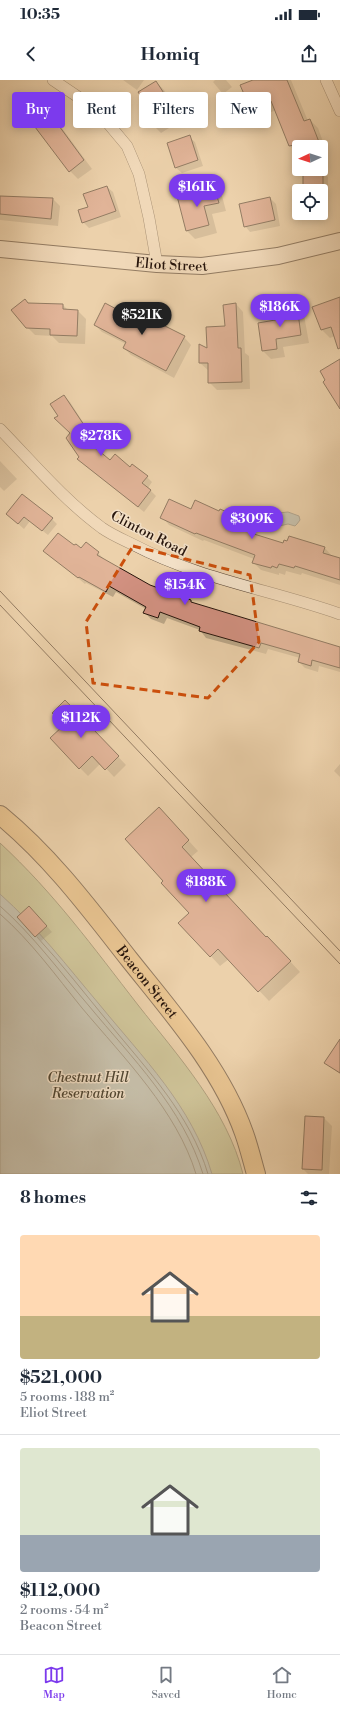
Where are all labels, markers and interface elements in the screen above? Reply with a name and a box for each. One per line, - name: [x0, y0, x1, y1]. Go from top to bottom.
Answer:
- text: 10:35: [20, 5, 60, 24]
- icon: back: [20, 43, 42, 65]
- text: Homiq: [141, 43, 199, 66]
- icon: share: [298, 43, 320, 65]
- chip: Buy: [12, 92, 65, 128]
- chip: Rent: [73, 92, 131, 128]
- chip: Filters: [139, 92, 208, 128]
- chip: New: [216, 92, 271, 128]
- north arrow: [292, 140, 328, 176]
- map controls: [292, 140, 328, 220]
- pin: $161K: [169, 174, 225, 208]
- text: $161K: [178, 179, 216, 195]
- button: locate: [292, 184, 328, 220]
- street label: Eliot Street: [134, 254, 209, 276]
- pin: $186K: [252, 294, 308, 328]
- text: $186K: [260, 299, 300, 315]
- pin: $521K: [114, 302, 170, 336]
- text: $521K: [122, 307, 162, 323]
- pin: $278K: [73, 423, 129, 457]
- text: $278K: [80, 428, 122, 444]
- pin: $309K: [224, 506, 280, 540]
- street label: Clinton Road: [107, 507, 190, 561]
- text: $309K: [230, 511, 274, 527]
- pin: $154K: [157, 572, 213, 606]
- text: $154K: [164, 577, 206, 593]
- pin: $112K: [53, 705, 109, 739]
- text: $112K: [61, 710, 101, 726]
- pin: $188K: [178, 869, 234, 903]
- text: $188K: [186, 874, 226, 890]
- street label: Beacon Street: [111, 942, 181, 1022]
- park label: Chestnut Hill Reservation: [47, 1069, 129, 1103]
- text: 8 homes: [20, 1187, 86, 1209]
- icon: filters: [298, 1187, 320, 1209]
- icon: home: [134, 1261, 206, 1333]
- text: $521,000: [20, 1367, 102, 1389]
- text: 5 rooms · 188 m²: [20, 1389, 114, 1405]
- text: Eliot Street: [20, 1405, 87, 1421]
- icon: home: [134, 1474, 206, 1546]
- text: $112,000: [20, 1580, 100, 1602]
- text: 2 rooms · 54 m²: [20, 1602, 109, 1618]
- text: Beacon Street: [20, 1618, 102, 1634]
- tab: Map: [43, 1664, 65, 1702]
- tab: Saved: [151, 1664, 180, 1702]
- tab: Home: [267, 1664, 297, 1702]

